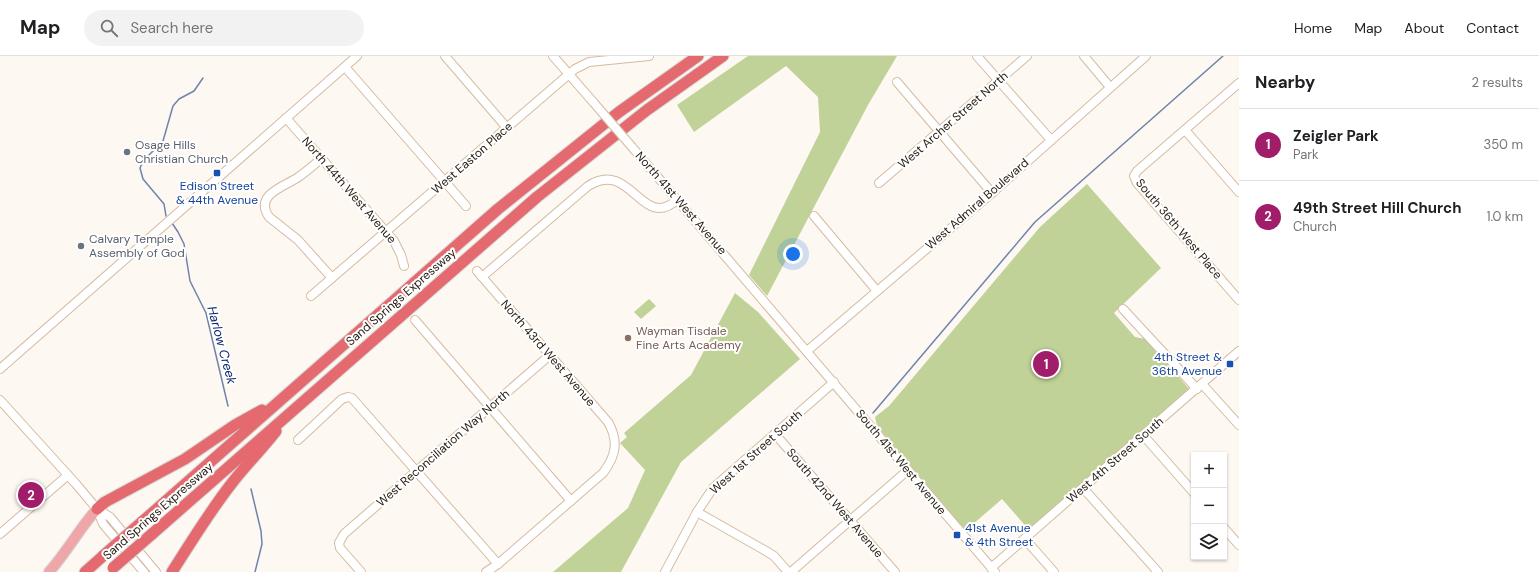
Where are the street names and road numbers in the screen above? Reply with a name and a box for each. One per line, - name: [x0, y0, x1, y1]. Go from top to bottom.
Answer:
- street label: West Archer Street North: [895, 68, 1011, 172]
- street label: West Easton Place: [428, 118, 516, 198]
- street label: North 44th West Avenue: [298, 133, 400, 247]
- street label: North 41st West Avenue: [632, 148, 730, 258]
- street label: West Admiral Boulevard: [922, 155, 1032, 253]
- street label: South 36th West Place: [1132, 175, 1226, 283]
- street label: Sand Springs Expressway: [343, 245, 460, 349]
- street label: North 43rd West Avenue: [497, 296, 599, 410]
- street label: West Reconciliation Way North: [373, 386, 513, 510]
- street label: West 1st Street South: [707, 406, 806, 498]
- street label: South 41st West Avenue: [852, 406, 950, 518]
- street label: West 4th Street South: [1063, 413, 1167, 506]
- street label: South 42nd West Avenue: [783, 445, 887, 561]
- street label: Sand Springs Expressway: [100, 459, 217, 563]

